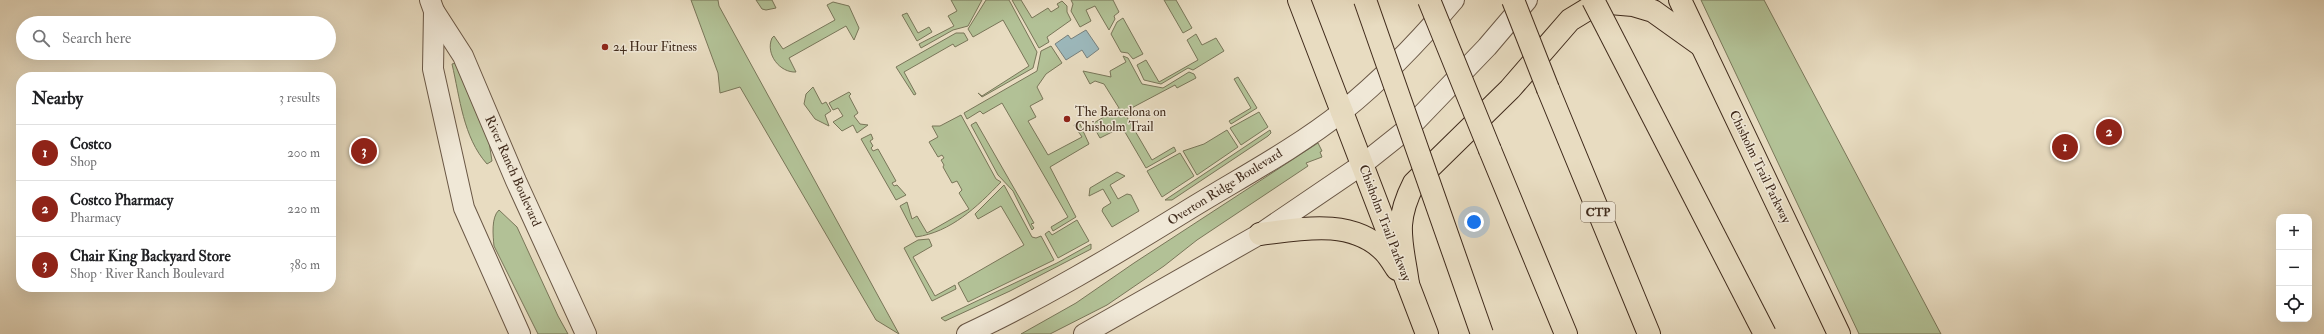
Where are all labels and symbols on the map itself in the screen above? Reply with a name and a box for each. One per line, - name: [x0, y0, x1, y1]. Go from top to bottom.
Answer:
- place label: 24 Hour Fitness: [613, 39, 698, 55]
- marker: 24 Hour Fitness: [600, 42, 610, 52]
- place label: The Barcelona on Chisholm Trail: [1075, 104, 1167, 135]
- street label: Chisholm Trail Parkway: [1725, 108, 1794, 227]
- street label: River Ranch Boulevard: [481, 113, 545, 229]
- marker: The Barcelona on Chisholm Trail: [1062, 114, 1072, 124]
- pin: 2: [2096, 117, 2122, 147]
- pin: 1: [2052, 132, 2078, 162]
- pin: 3: [351, 136, 377, 166]
- street label: Overton Ridge Boulevard: [1165, 145, 1286, 229]
- street label: Chisholm Trail Parkway: [1354, 162, 1415, 284]
- road number: CTP: [1581, 202, 1615, 222]
- your location: [1464, 212, 1484, 232]

